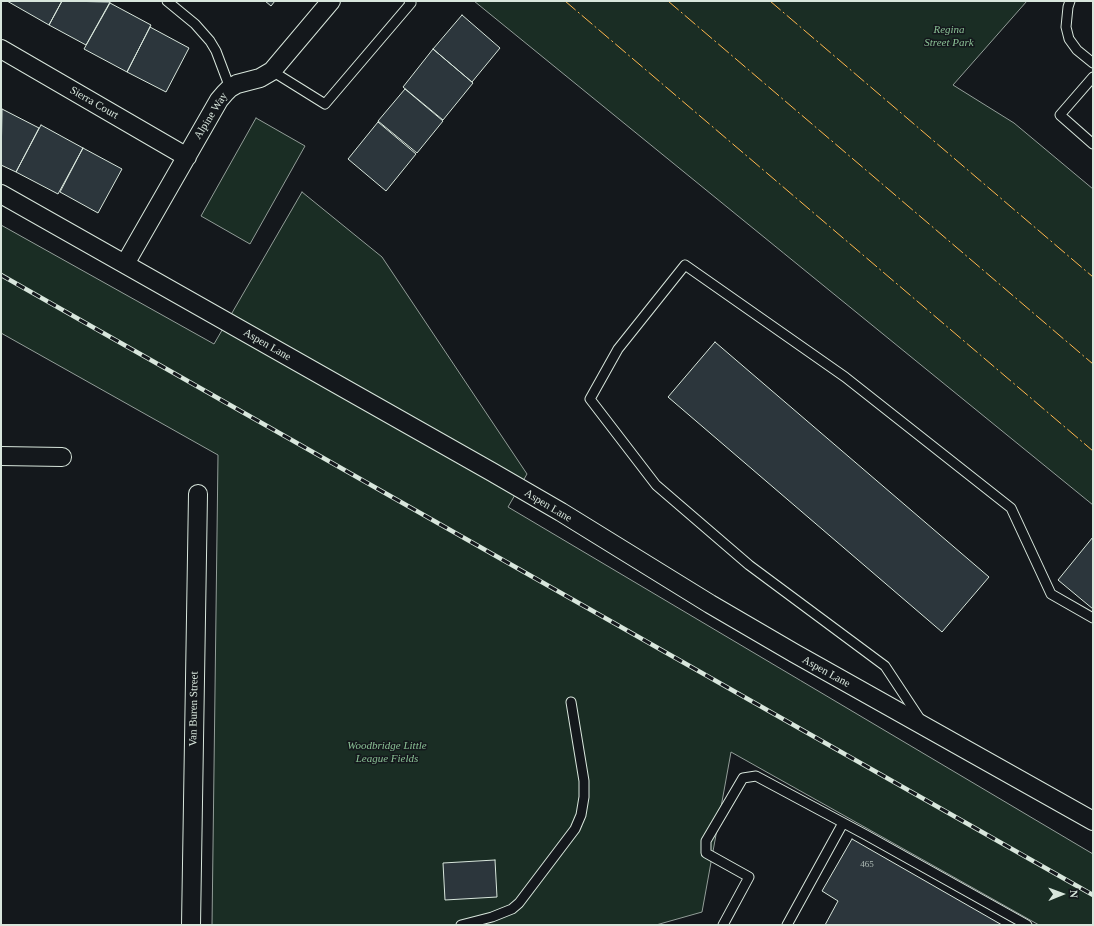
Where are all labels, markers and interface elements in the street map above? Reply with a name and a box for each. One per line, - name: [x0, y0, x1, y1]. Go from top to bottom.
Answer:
- park label: Regina Street Park: [924, 23, 974, 49]
- street label: Sierra Court: [67, 84, 121, 122]
- street label: Alpine Way: [191, 90, 231, 142]
- street label: Aspen Lane: [241, 326, 293, 364]
- street label: Aspen Lane: [522, 487, 574, 525]
- street label: Aspen Lane: [800, 653, 852, 691]
- street label: Van Buren Street: [187, 671, 201, 747]
- park label: Woodbridge Little League Fields: [347, 739, 427, 765]
- house number: 465: [860, 860, 874, 870]
- north arrow: [1042, 874, 1082, 914]
- text: N: [1068, 890, 1080, 898]

